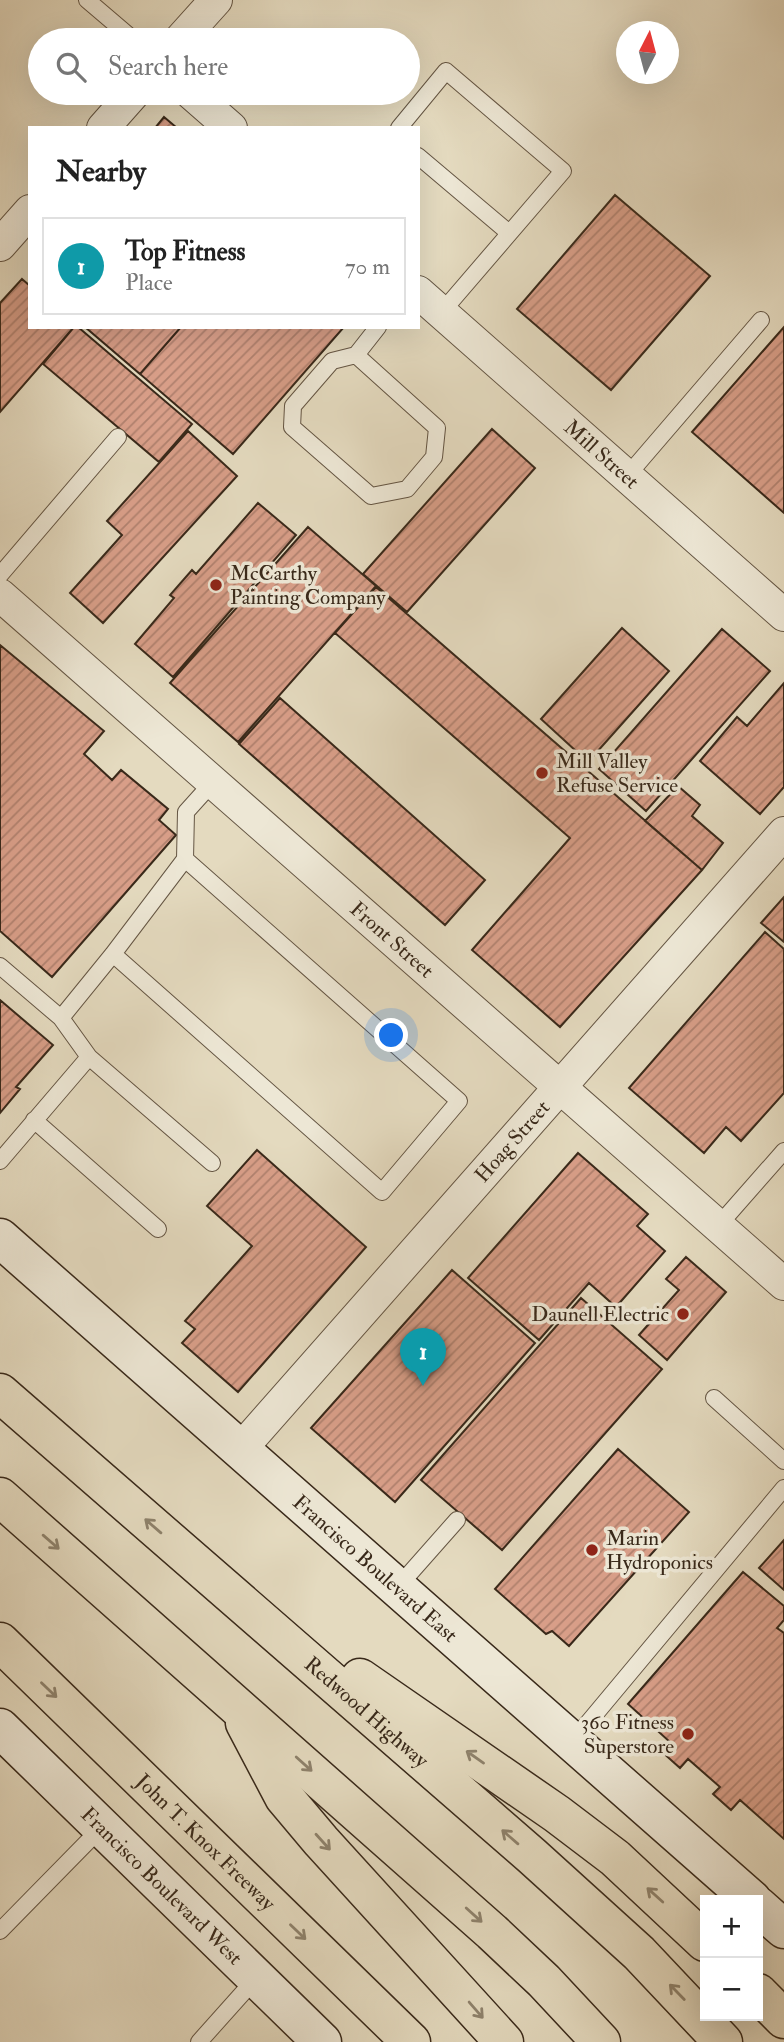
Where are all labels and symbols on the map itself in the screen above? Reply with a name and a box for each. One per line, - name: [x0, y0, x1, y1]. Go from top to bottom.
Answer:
- north arrow: [616, 21, 679, 84]
- street label: Mill Street: [558, 414, 645, 495]
- place label: McCarthy Painting Company: [230, 560, 386, 611]
- marker: McCarthy Painting Company: [208, 577, 224, 593]
- place label: Mill Valley Refuse Service: [556, 748, 678, 799]
- marker: Mill Valley Refuse Service: [534, 765, 550, 781]
- street label: Front Street: [344, 895, 440, 984]
- your location: [374, 1018, 408, 1052]
- street label: Hoag Street: [469, 1094, 556, 1188]
- place label: Daunell Electric: [531, 1301, 670, 1328]
- marker: Daunell Electric: [675, 1306, 691, 1322]
- pin: 1: [400, 1328, 446, 1386]
- street label: Francisco Boulevard East: [287, 1489, 463, 1648]
- one-way arrow: [145, 1519, 163, 1535]
- place label: Marin Hydroponics: [606, 1525, 713, 1576]
- one-way arrow: [42, 1534, 60, 1550]
- marker: Marin Hydroponics: [584, 1542, 600, 1558]
- street label: Redwood Highway: [299, 1651, 435, 1774]
- one-way arrow: [40, 1681, 57, 1698]
- place label: 360 Fitness Superstore: [581, 1709, 674, 1760]
- marker: 360 Fitness Superstore: [680, 1726, 696, 1742]
- one-way arrow: [466, 1750, 485, 1764]
- one-way arrow: [295, 1756, 313, 1772]
- street label: John T. Knox Freeway: [129, 1767, 282, 1917]
- street label: Francisco Boulevard West: [75, 1801, 248, 1971]
- one-way arrow: [502, 1829, 520, 1845]
- one-way arrow: [315, 1833, 331, 1851]
- one-way arrow: [647, 1887, 664, 1904]
- one-way arrow: [465, 1907, 483, 1923]
- one-way arrow: [289, 1923, 306, 1940]
- one-way arrow: [668, 1984, 685, 2001]
- one-way arrow: [468, 2001, 484, 2019]

